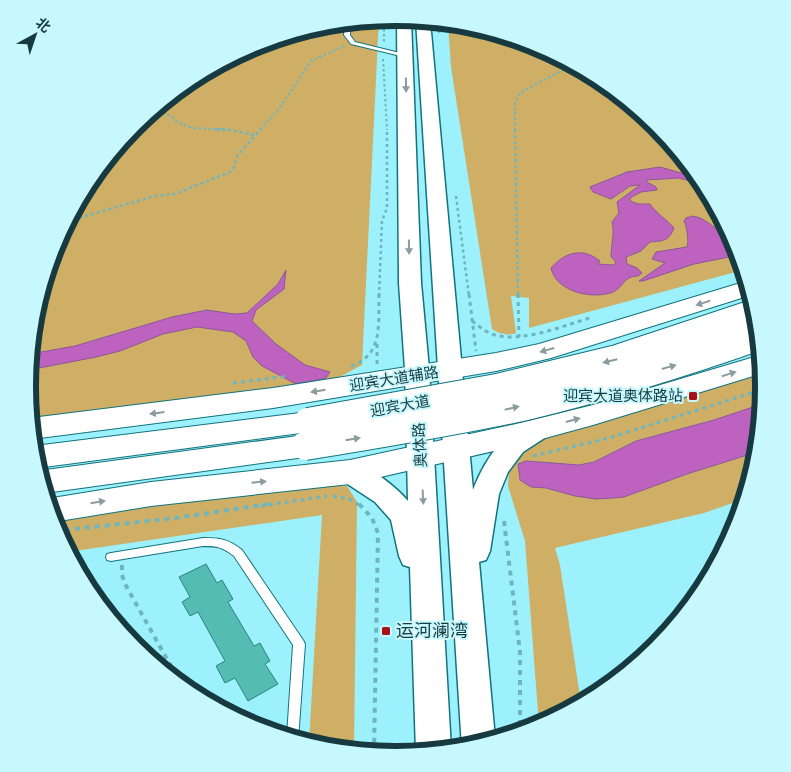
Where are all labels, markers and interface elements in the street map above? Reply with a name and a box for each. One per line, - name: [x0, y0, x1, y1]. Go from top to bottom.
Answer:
- north arrow: [10, 10, 60, 60]
- text: 北: [32, 14, 55, 37]
- one-way arrow: [402, 77, 410, 93]
- one-way arrow: [405, 239, 413, 255]
- one-way arrow: [695, 300, 710, 308]
- one-way arrow: [540, 347, 555, 355]
- one-way arrow: [603, 357, 618, 365]
- street label: 迎宾大道辅路: [348, 362, 440, 396]
- one-way arrow: [662, 362, 677, 370]
- one-way arrow: [721, 370, 736, 378]
- place label: 迎宾大道奥体路站: [563, 386, 683, 406]
- one-way arrow: [310, 387, 326, 395]
- marker: 迎宾大道奥体路站: [687, 390, 699, 402]
- street label: 迎宾大道: [369, 391, 431, 421]
- one-way arrow: [505, 404, 520, 412]
- one-way arrow: [149, 409, 165, 417]
- one-way arrow: [565, 416, 580, 424]
- street label: 奥体路: [409, 422, 431, 468]
- one-way arrow: [345, 434, 361, 442]
- one-way arrow: [251, 478, 267, 486]
- one-way arrow: [419, 489, 427, 505]
- one-way arrow: [90, 498, 106, 506]
- place label: 运河澜湾: [396, 619, 468, 643]
- marker: 运河澜湾: [380, 625, 392, 637]

